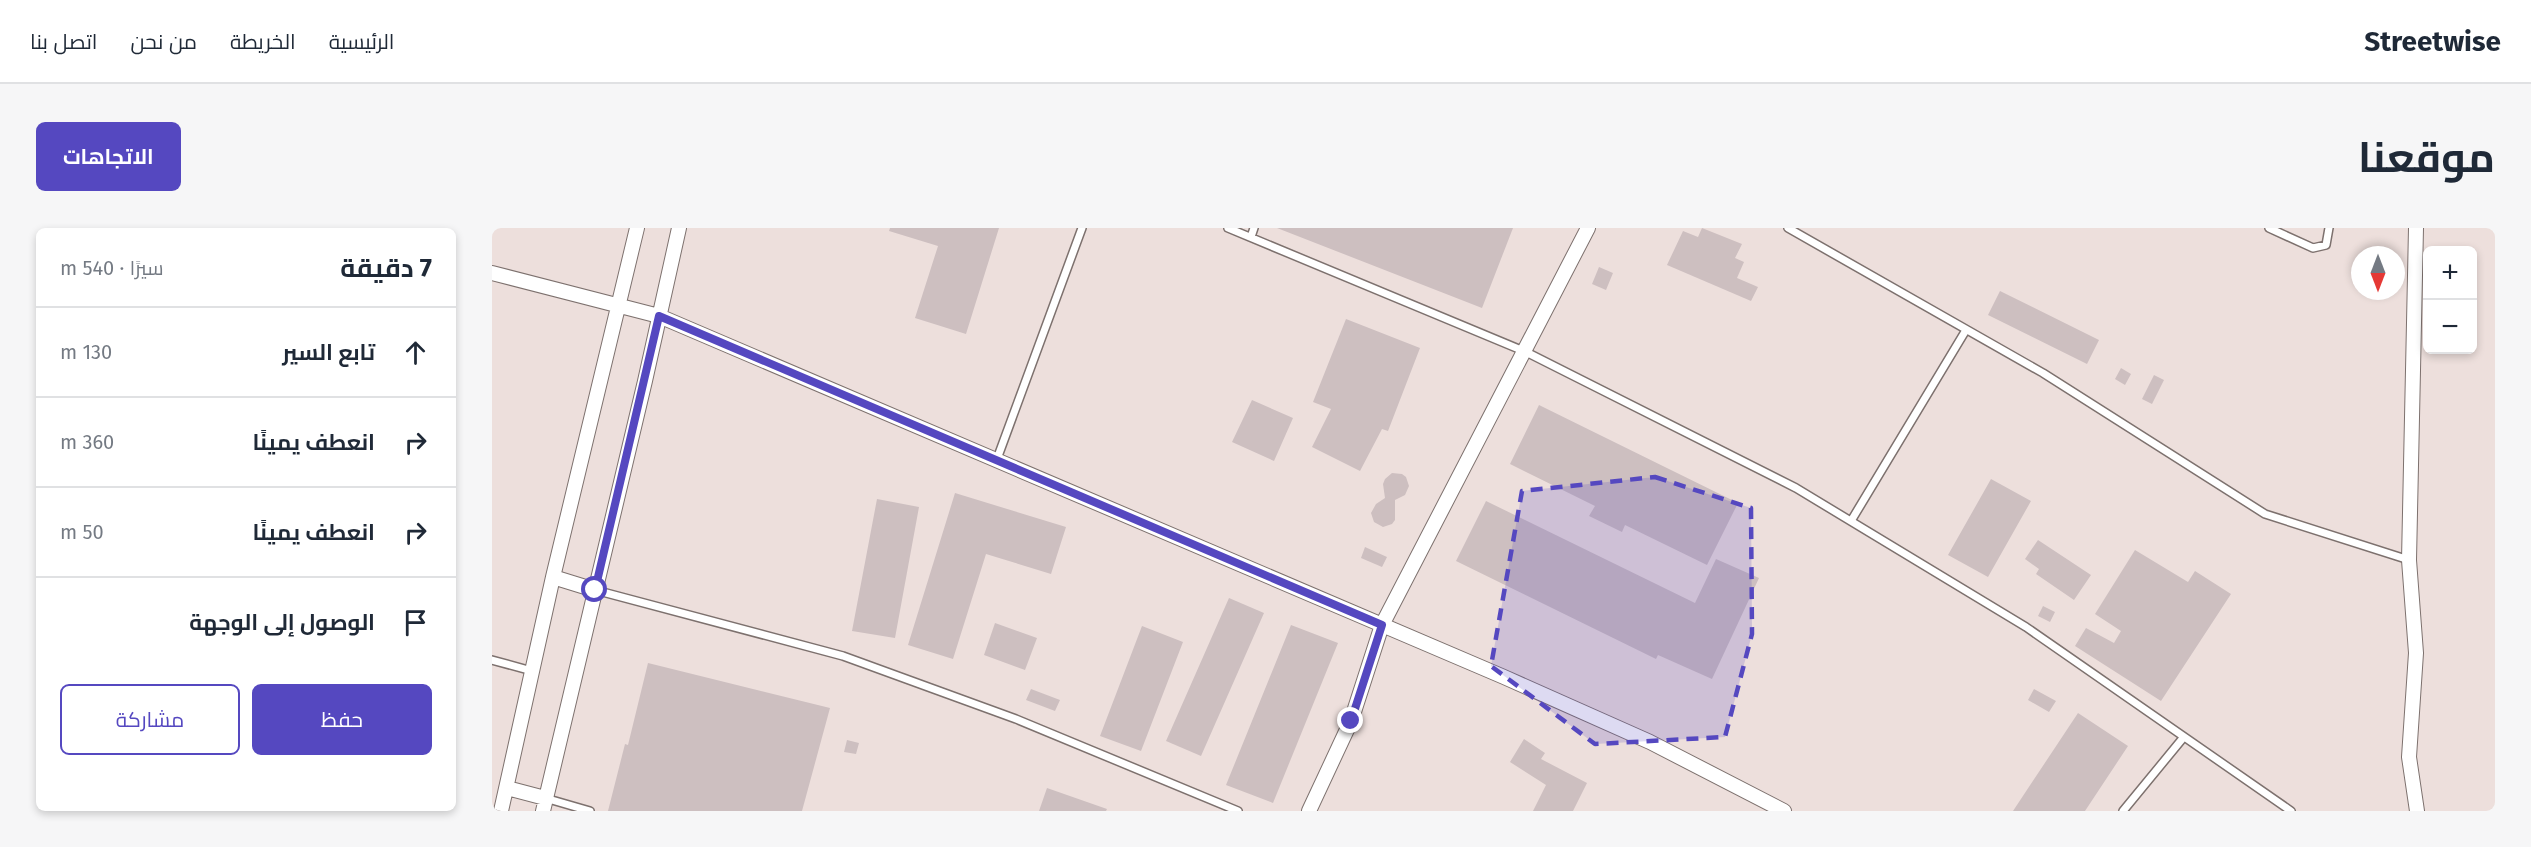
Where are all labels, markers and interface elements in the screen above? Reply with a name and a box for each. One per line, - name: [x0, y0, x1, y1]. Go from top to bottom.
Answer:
- text: Streetwise: [2364, 25, 2501, 58]
- text: اتصل بنا: [30, 29, 97, 55]
- text: من نحن: [130, 29, 197, 55]
- text: الخريطة: [230, 29, 296, 55]
- text: الرئيسية: [329, 29, 395, 55]
- button: الاتجاهات: [36, 122, 181, 191]
- text: موقعنا: [2358, 133, 2495, 183]
- north arrow: [2351, 246, 2405, 300]
- map controls: [2423, 246, 2477, 354]
- button: +: [2423, 246, 2477, 300]
- text: 7 دقيقة: [340, 253, 432, 284]
- text: سيرًا · 540 m: [60, 256, 163, 280]
- button: −: [2423, 300, 2477, 354]
- icon: ahead: [399, 336, 432, 369]
- text: تابع السير: [282, 339, 375, 366]
- text: 130 m: [60, 340, 112, 364]
- icon: right: [399, 426, 432, 459]
- text: انعطف يمينًا: [253, 429, 375, 456]
- text: 360 m: [60, 430, 114, 454]
- icon: right: [399, 516, 432, 549]
- text: انعطف يمينًا: [253, 519, 375, 546]
- text: 50 m: [60, 520, 104, 544]
- route start: [581, 576, 607, 602]
- icon: arrive: [399, 606, 432, 639]
- text: الوصول إلى الوجهة: [189, 609, 375, 636]
- button: مشاركة: [60, 684, 240, 755]
- button: حفظ: [252, 684, 432, 755]
- route end: [1337, 707, 1363, 733]

